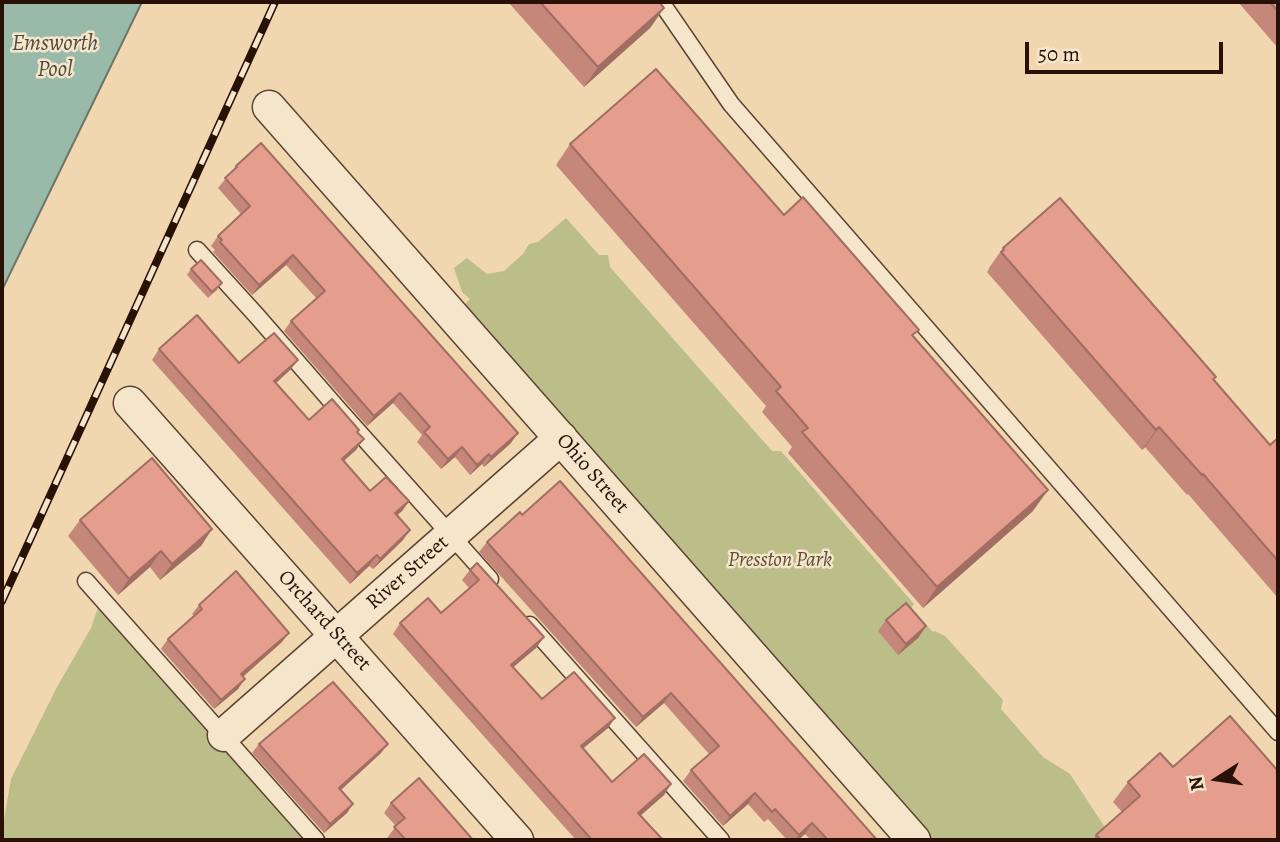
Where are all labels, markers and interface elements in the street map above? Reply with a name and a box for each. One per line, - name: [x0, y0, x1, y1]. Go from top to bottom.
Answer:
- scale bar: [1028, 28, 1226, 72]
- water label: Emsworth Pool: [12, 30, 98, 84]
- text: 50 m: [1038, 40, 1080, 68]
- street label: Ohio Street: [550, 429, 634, 519]
- street label: River Street: [362, 530, 454, 616]
- park label: Presston Park: [728, 548, 832, 574]
- street label: Orchard Street: [272, 565, 376, 677]
- north arrow: [1182, 744, 1252, 814]
- text: N: [1182, 774, 1211, 793]

